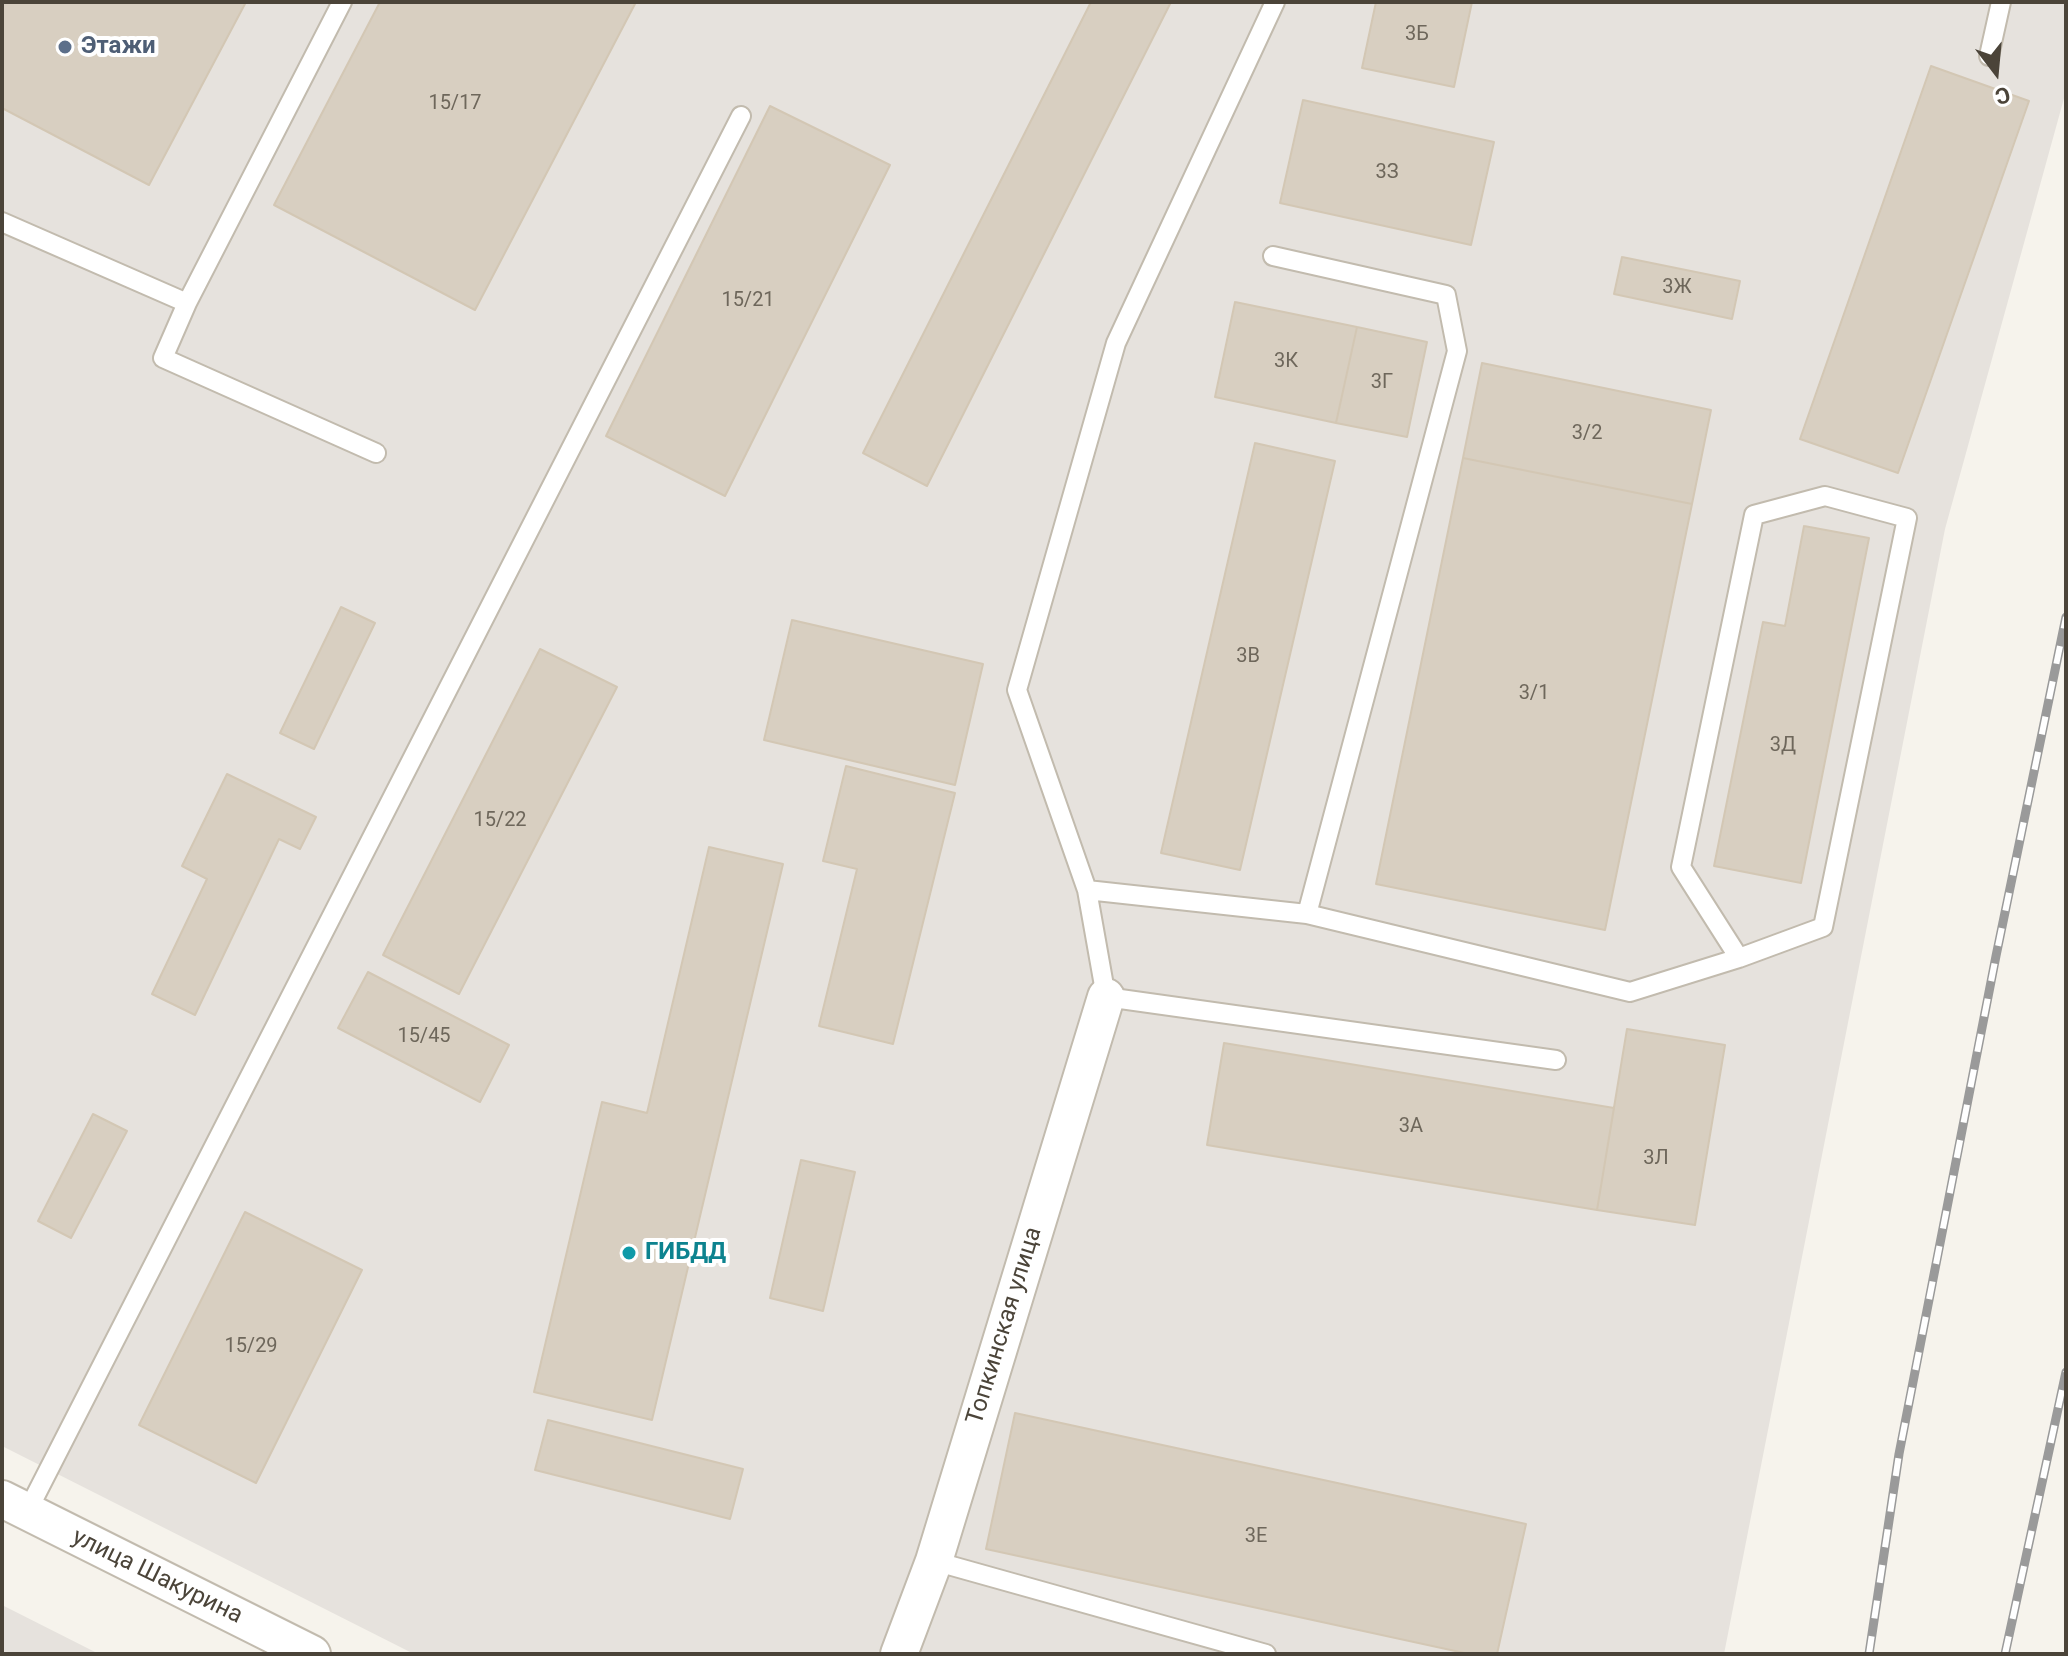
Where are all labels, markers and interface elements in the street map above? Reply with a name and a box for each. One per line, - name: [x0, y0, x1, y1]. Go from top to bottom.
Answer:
- house number: 3Б: [1405, 23, 1429, 47]
- north arrow: [1956, 32, 2036, 112]
- place label: Этажи: [81, 33, 156, 61]
- marker: Этажи: [56, 38, 74, 56]
- text: С: [1992, 82, 2013, 110]
- house number: 15/17: [428, 92, 482, 116]
- house number: 3З: [1375, 161, 1399, 185]
- house number: 3Ж: [1662, 276, 1692, 300]
- house number: 15/21: [721, 289, 775, 313]
- house number: 3К: [1274, 350, 1298, 374]
- house number: 3Г: [1371, 371, 1393, 395]
- house number: 3/2: [1572, 422, 1602, 446]
- house number: 3В: [1236, 645, 1260, 669]
- house number: 3/1: [1519, 682, 1549, 706]
- house number: 3Д: [1770, 734, 1796, 758]
- house number: 15/22: [473, 809, 527, 833]
- house number: 15/45: [397, 1025, 451, 1049]
- house number: 3А: [1399, 1115, 1423, 1139]
- house number: 3Л: [1643, 1147, 1669, 1171]
- street label: Топкинская улица: [961, 1224, 1049, 1428]
- place label: ГИБДД: [645, 1239, 726, 1267]
- marker: ГИБДД: [620, 1244, 638, 1262]
- house number: 15/29: [224, 1335, 278, 1359]
- street label: улица Шакурина: [67, 1523, 247, 1631]
- house number: 3Е: [1245, 1525, 1267, 1549]

